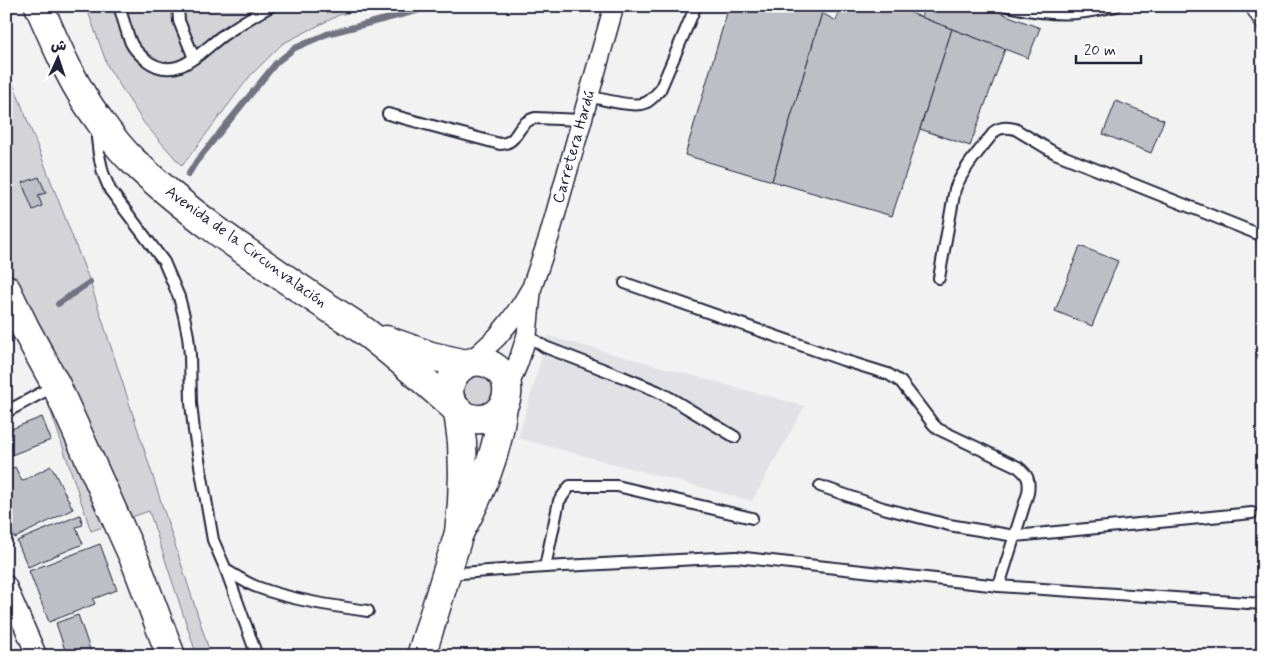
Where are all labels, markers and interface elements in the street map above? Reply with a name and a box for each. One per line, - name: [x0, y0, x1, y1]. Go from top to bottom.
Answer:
- north arrow: [32, 32, 82, 82]
- scale bar: [1076, 32, 1142, 64]
- text: ش: [50, 37, 67, 55]
- text: 20 m: [1084, 41, 1116, 61]
- street label: Carretera Hardú: [548, 88, 600, 206]
- street label: Avenida de la Circunvalación: [161, 181, 331, 313]

